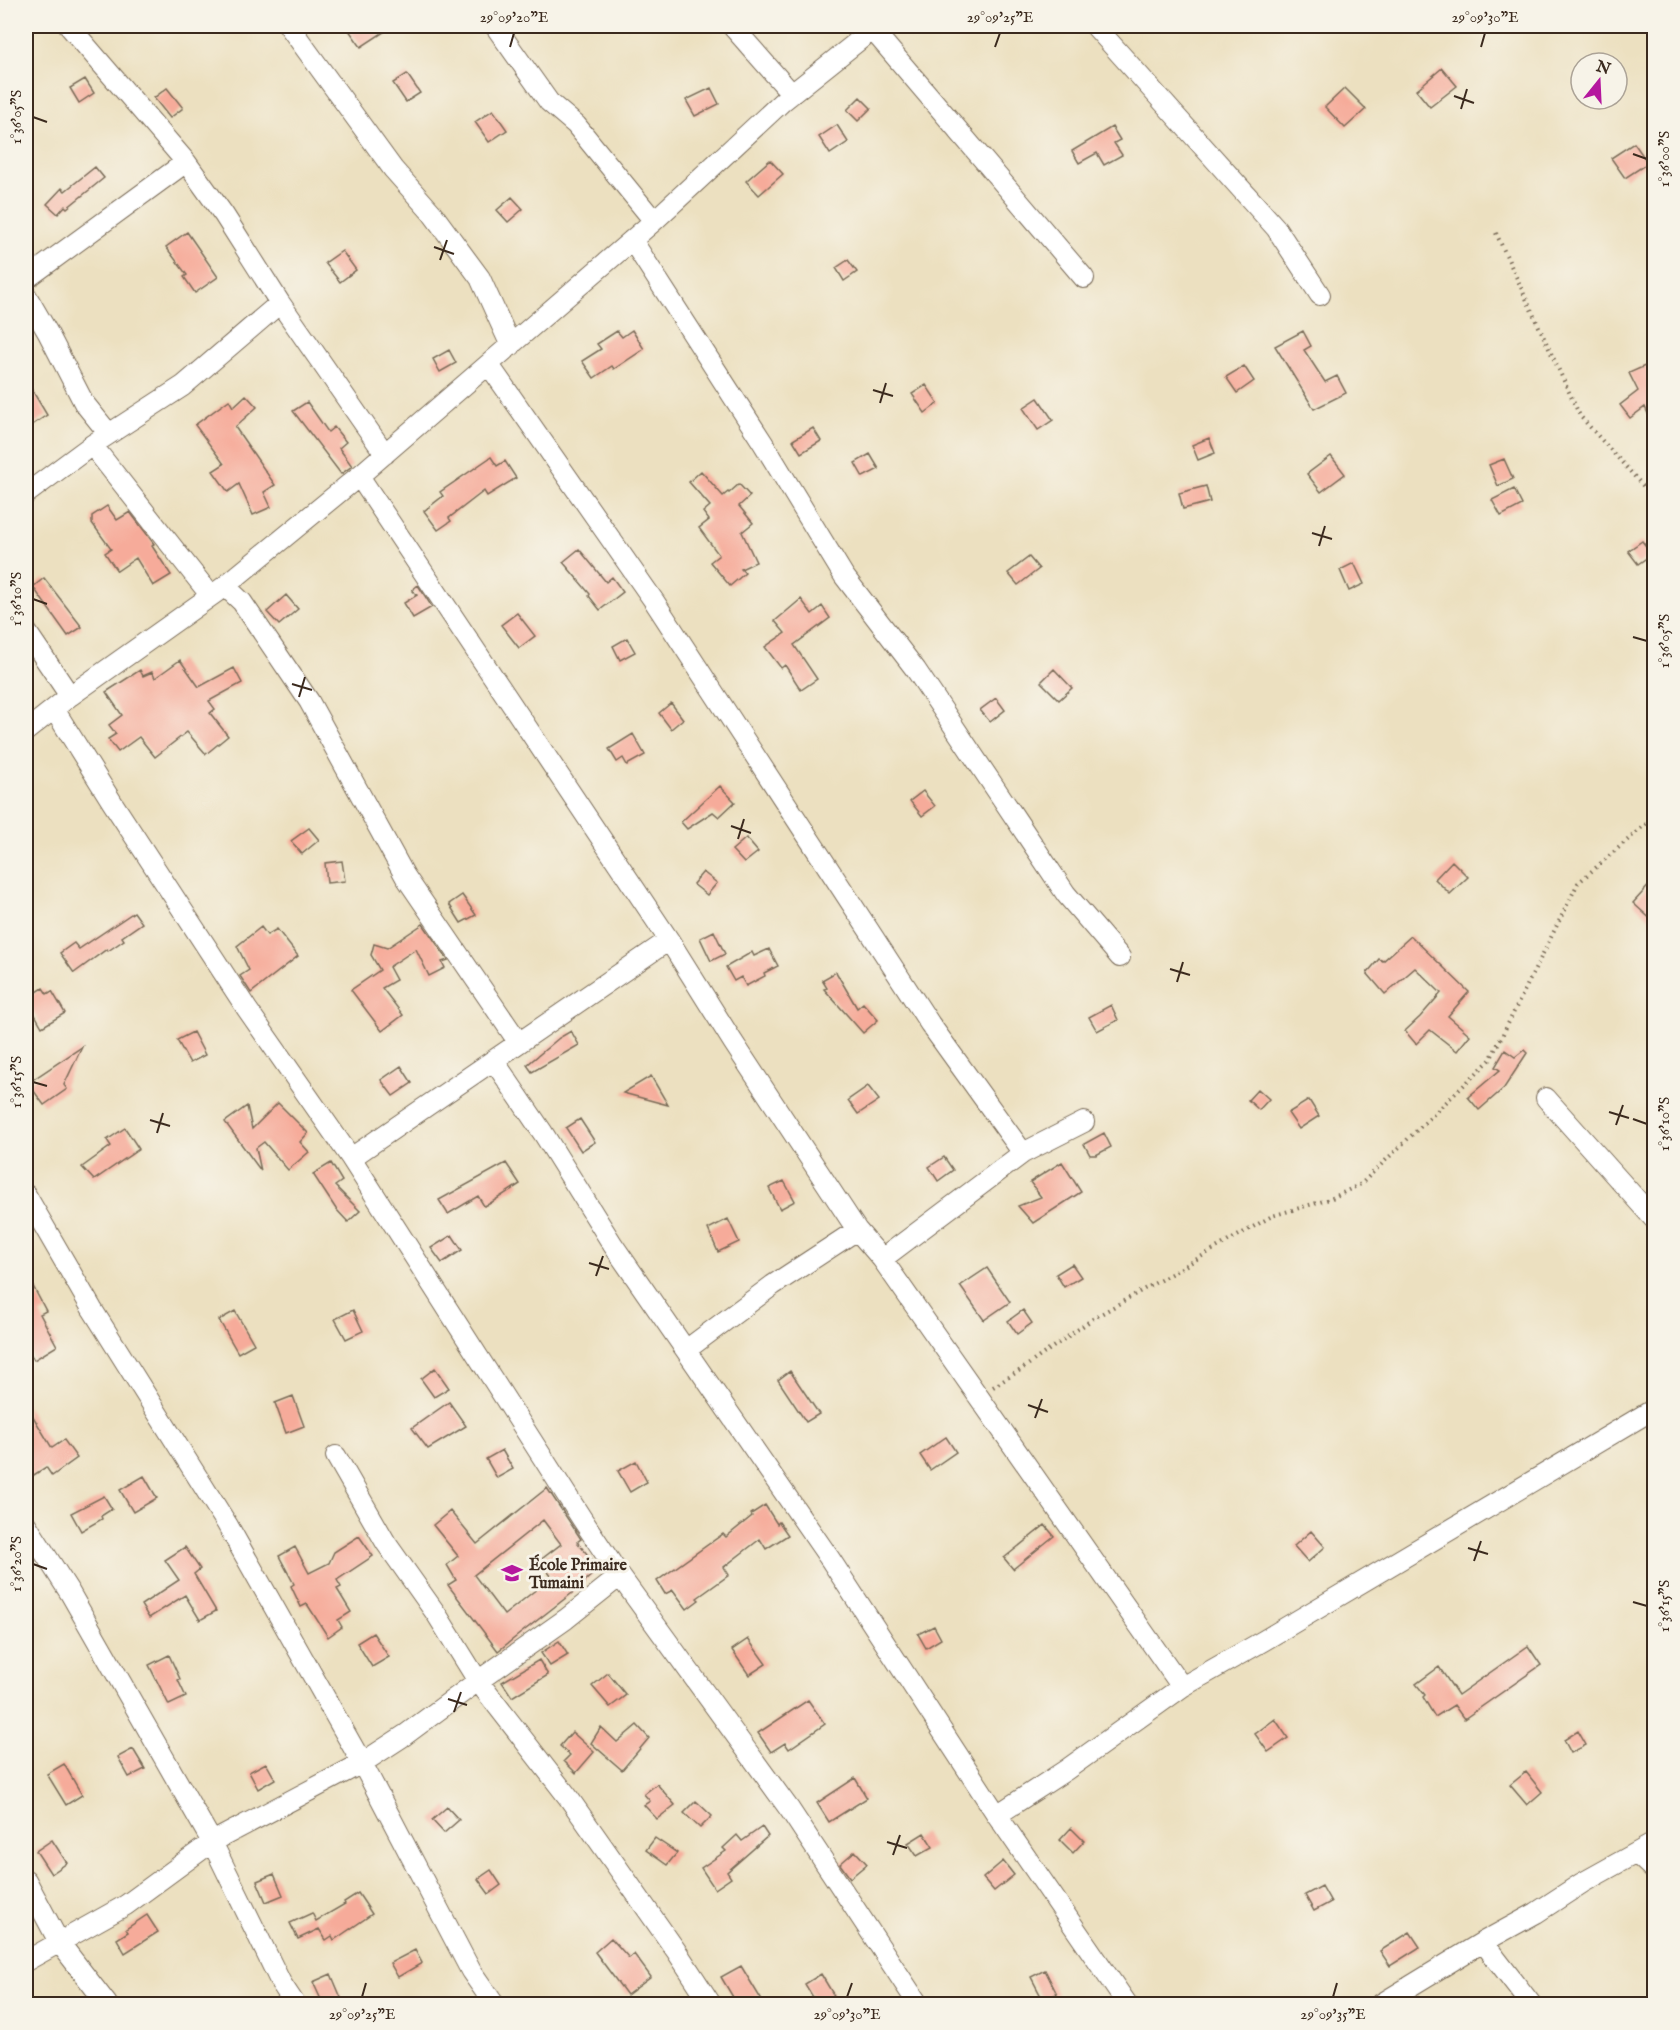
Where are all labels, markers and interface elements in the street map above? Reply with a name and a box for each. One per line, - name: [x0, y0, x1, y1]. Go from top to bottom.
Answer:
- text: 29°09'20"E: [480, 8, 548, 27]
- text: 29°09'25"E: [967, 8, 1033, 27]
- text: 29°09'30"E: [1451, 8, 1519, 27]
- north arrow: [1569, 51, 1629, 111]
- text: N: [1592, 57, 1613, 80]
- text: 1°36'05"S: [7, 90, 26, 144]
- text: 1°36'00"S: [1655, 131, 1674, 187]
- text: 1°36'10"S: [7, 572, 26, 626]
- text: 1°36'05"S: [1655, 614, 1674, 668]
- text: 1°36'15"S: [7, 1056, 26, 1108]
- text: 1°36'10"S: [1655, 1097, 1674, 1151]
- text: 1°36'20"S: [7, 1536, 26, 1592]
- place label: École Primaire Tumaini: [528, 1554, 627, 1594]
- school or university icon: École Primaire Tumaini: [500, 1561, 524, 1585]
- text: 1°36'15"S: [1655, 1580, 1674, 1632]
- text: 29°09'25"E: [329, 2005, 395, 2024]
- text: 29°09'30"E: [813, 2005, 881, 2024]
- text: 29°09'35"E: [1300, 2005, 1366, 2024]

